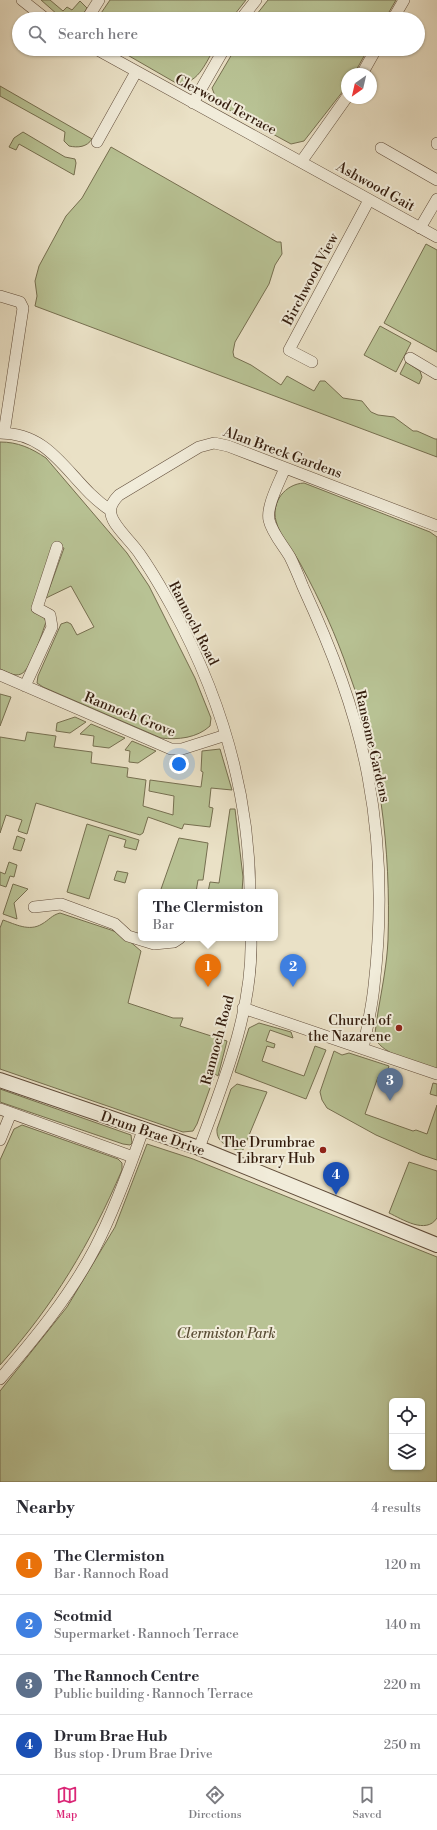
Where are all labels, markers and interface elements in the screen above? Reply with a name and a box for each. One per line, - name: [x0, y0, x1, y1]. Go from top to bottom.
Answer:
- search box: [12, 12, 425, 56]
- icon: search: [26, 23, 48, 45]
- text: Search here: [58, 25, 138, 44]
- north arrow: [341, 68, 377, 104]
- street label: Clerwood Terrace: [172, 70, 280, 139]
- street label: Ashwood Gait: [332, 157, 418, 216]
- street label: Birchwood View: [278, 230, 343, 330]
- street label: Alan Breck Gardens: [220, 423, 344, 483]
- street label: Rannoch Road: [164, 578, 222, 669]
- street label: Rannoch Grove: [81, 688, 178, 742]
- street label: Ransome Gardens: [350, 688, 394, 804]
- your location: [169, 754, 189, 774]
- popup: [138, 889, 278, 941]
- text: The Clermiston: [153, 898, 263, 917]
- text: Bar: [153, 917, 174, 933]
- pin: 1: [195, 954, 221, 987]
- pin: 2: [280, 954, 306, 987]
- street label: Rannoch Road: [197, 993, 239, 1087]
- place label: Church of the Nazarene: [308, 1012, 392, 1046]
- marker: Church of the Nazarene: [394, 1023, 404, 1033]
- pin: 3: [377, 1068, 403, 1101]
- street label: Drum Brae Drive: [98, 1108, 207, 1160]
- place label: The Drumbrae Library Hub: [221, 1134, 315, 1168]
- marker: The Drumbrae Library Hub: [318, 1145, 328, 1155]
- pin: 4: [323, 1162, 349, 1195]
- park label: Clermiston Park: [176, 1325, 276, 1343]
- map controls: [389, 1398, 425, 1470]
- button: locate: [389, 1398, 425, 1434]
- button: layers: [389, 1434, 425, 1470]
- text: Nearby: [16, 1497, 75, 1519]
- text: 4 results: [371, 1500, 421, 1516]
- text: The Clermiston: [54, 1547, 164, 1566]
- text: 1: [26, 1557, 32, 1573]
- text: 120 m: [385, 1557, 421, 1573]
- text: Bar · Rannoch Road: [54, 1566, 169, 1582]
- text: Scotmid: [54, 1607, 112, 1626]
- text: 2: [25, 1617, 33, 1633]
- text: 140 m: [385, 1617, 421, 1633]
- text: Supermarket · Rannoch Terrace: [54, 1626, 239, 1642]
- text: The Rannoch Centre: [54, 1667, 199, 1686]
- text: 3: [25, 1677, 33, 1693]
- text: 220 m: [383, 1677, 421, 1693]
- text: Public building · Rannoch Terrace: [54, 1686, 253, 1702]
- text: Drum Brae Hub: [54, 1727, 168, 1746]
- text: 4: [25, 1737, 33, 1753]
- text: 250 m: [384, 1737, 421, 1753]
- text: Bus stop · Drum Brae Drive: [54, 1746, 213, 1762]
- tab: Map: [56, 1784, 78, 1822]
- tab: Directions: [189, 1784, 242, 1822]
- tab: Saved: [353, 1784, 381, 1822]

